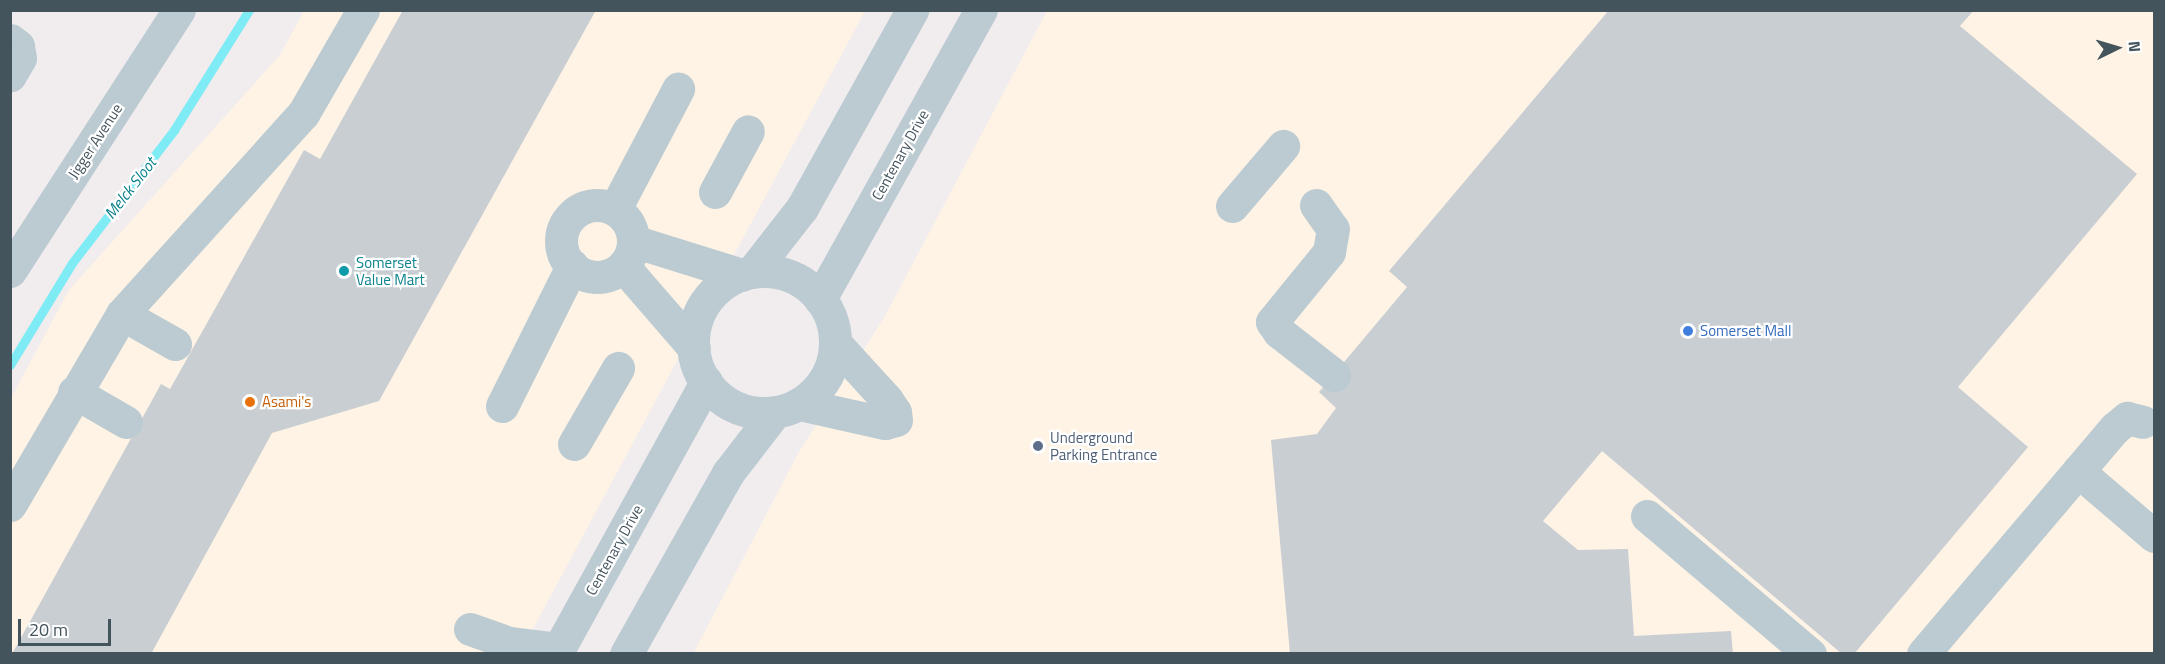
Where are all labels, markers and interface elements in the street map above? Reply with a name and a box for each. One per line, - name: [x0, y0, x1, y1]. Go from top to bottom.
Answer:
- north arrow: [2087, 18, 2147, 78]
- text: N: [2122, 40, 2147, 53]
- street label: Jigger Avenue: [64, 100, 126, 182]
- street label: Centenary Drive: [868, 107, 932, 203]
- water label: Melck Sloot: [100, 153, 160, 223]
- place label: Somerset Value Mart: [356, 253, 425, 288]
- marker: Somerset Value Mart: [337, 264, 351, 278]
- place label: Somerset Mall: [1700, 322, 1791, 340]
- marker: Somerset Mall: [1681, 324, 1695, 338]
- place label: Asami's: [262, 393, 311, 411]
- marker: Asami's: [243, 395, 257, 409]
- place label: Underground Parking Entrance: [1050, 428, 1157, 463]
- marker: Underground Parking Entrance: [1031, 439, 1045, 453]
- street label: Centenary Drive: [582, 502, 646, 598]
- scale bar: [21, 607, 114, 645]
- text: 20 m: [29, 616, 68, 643]

